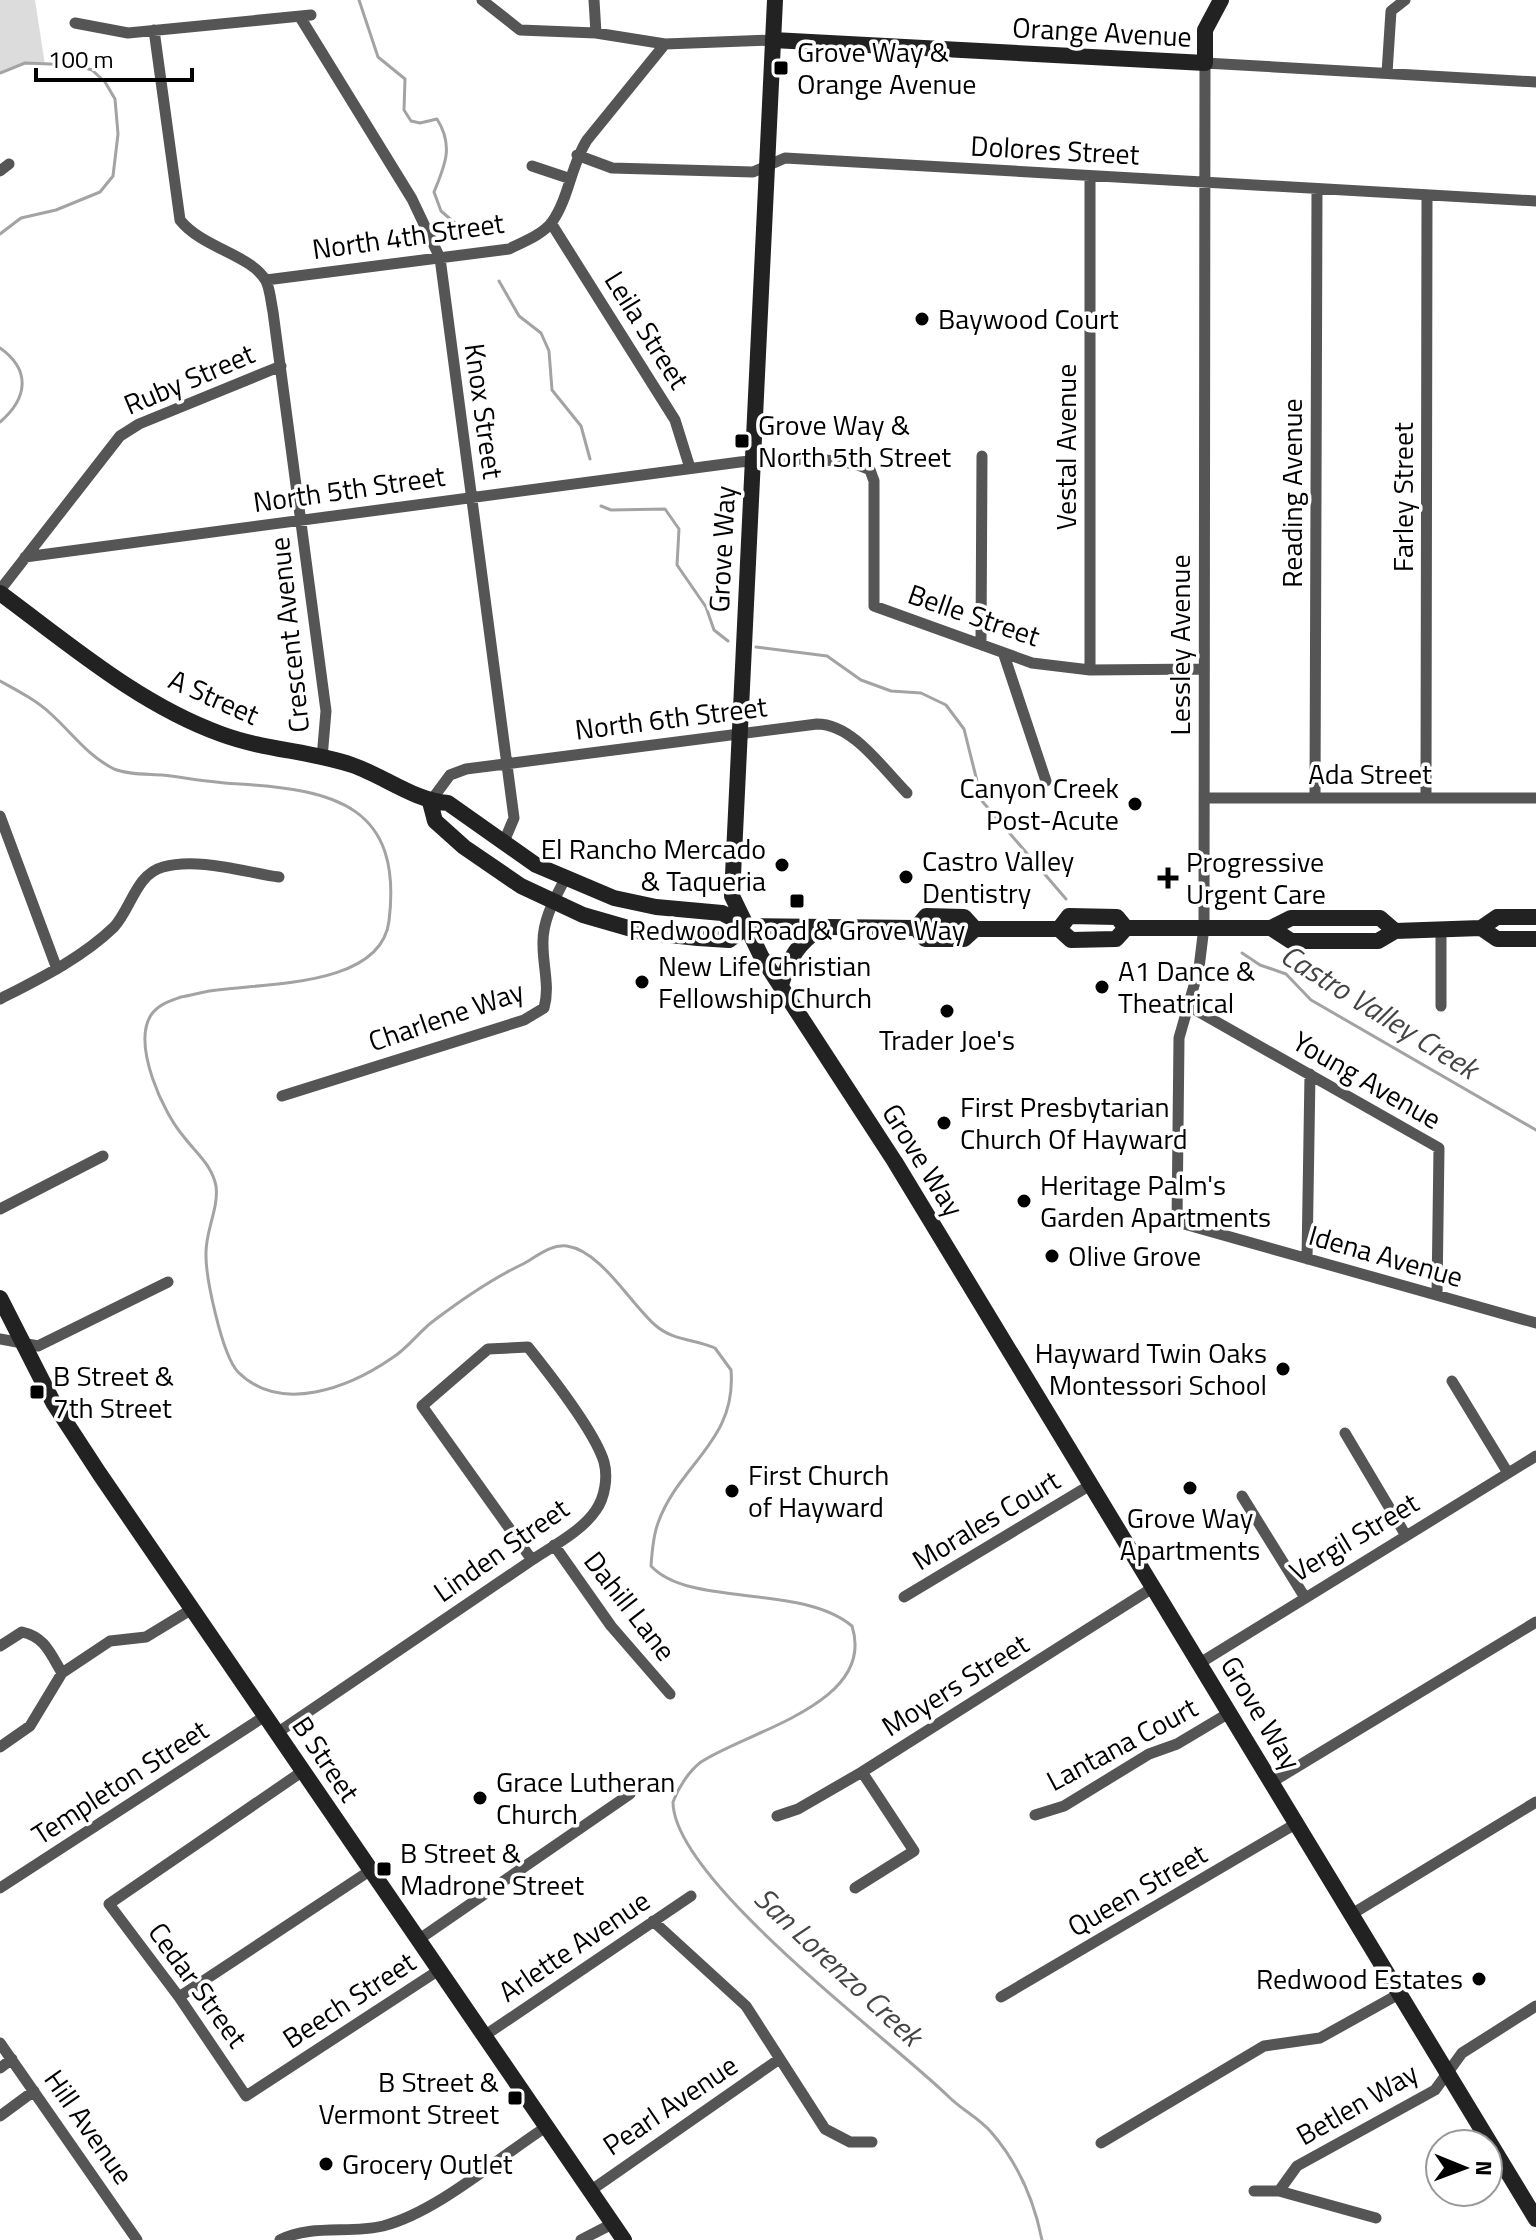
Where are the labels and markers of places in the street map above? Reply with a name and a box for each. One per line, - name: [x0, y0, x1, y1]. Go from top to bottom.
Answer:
- place label: Grove Way & Orange Avenue: [797, 30, 977, 105]
- marker: Grove Way & Orange Avenue: [772, 59, 790, 77]
- place label: Baywood Court: [938, 297, 1119, 340]
- marker: Baywood Court: [913, 310, 931, 328]
- place label: Grove Way & North 5th Street: [758, 403, 951, 478]
- marker: Grove Way & North 5th Street: [733, 432, 751, 450]
- place label: Canyon Creek Post-Acute: [959, 766, 1119, 841]
- marker: Canyon Creek Post-Acute: [1126, 795, 1144, 813]
- place label: El Rancho Mercado & Taqueria: [541, 827, 766, 902]
- place label: Castro Valley Dentistry: [922, 839, 1074, 914]
- place label: Progressive Urgent Care: [1186, 840, 1326, 915]
- marker: El Rancho Mercado & Taqueria: [773, 856, 791, 874]
- marker: Progressive Urgent Care: [1157, 867, 1179, 889]
- marker: Castro Valley Dentistry: [897, 868, 915, 886]
- marker: Redwood Road & Grove Way: [788, 892, 806, 910]
- place label: Redwood Road & Grove Way: [629, 908, 965, 951]
- place label: New Life Christian Fellowship Church: [658, 944, 872, 1019]
- place label: A1 Dance & Theatrical: [1118, 949, 1255, 1024]
- marker: New Life Christian Fellowship Church: [633, 973, 651, 991]
- marker: A1 Dance & Theatrical: [1093, 978, 1111, 996]
- marker: Trader Joe's: [938, 1002, 956, 1020]
- place label: Trader Joe's: [879, 1018, 1015, 1061]
- place label: First Presbytarian Church Of Hayward: [960, 1085, 1188, 1160]
- marker: First Presbytarian Church Of Hayward: [935, 1114, 953, 1132]
- place label: Heritage Palm's Garden Apartments: [1040, 1163, 1271, 1238]
- marker: Heritage Palm's Garden Apartments: [1015, 1192, 1033, 1210]
- place label: Olive Grove: [1068, 1234, 1201, 1277]
- marker: Olive Grove: [1043, 1247, 1061, 1265]
- place label: Hayward Twin Oaks Montessori School: [1035, 1331, 1267, 1406]
- place label: B Street & 7th Street: [53, 1354, 174, 1429]
- marker: Hayward Twin Oaks Montessori School: [1274, 1360, 1292, 1378]
- marker: B Street & 7th Street: [28, 1383, 46, 1401]
- place label: First Church of Hayward: [748, 1453, 889, 1528]
- marker: Grove Way Apartments: [1181, 1479, 1199, 1497]
- marker: First Church of Hayward: [723, 1482, 741, 1500]
- place label: Grove Way Apartments: [1120, 1496, 1260, 1571]
- place label: Grace Lutheran Church: [496, 1760, 675, 1835]
- marker: Grace Lutheran Church: [471, 1789, 489, 1807]
- place label: B Street & Madrone Street: [400, 1831, 584, 1906]
- marker: B Street & Madrone Street: [375, 1860, 393, 1878]
- place label: Redwood Estates: [1256, 1957, 1463, 2000]
- marker: Redwood Estates: [1470, 1970, 1488, 1988]
- place label: B Street & Vermont Street: [318, 2060, 499, 2135]
- marker: B Street & Vermont Street: [506, 2089, 524, 2107]
- place label: Grocery Outlet: [342, 2142, 513, 2185]
- marker: Grocery Outlet: [317, 2155, 335, 2173]

